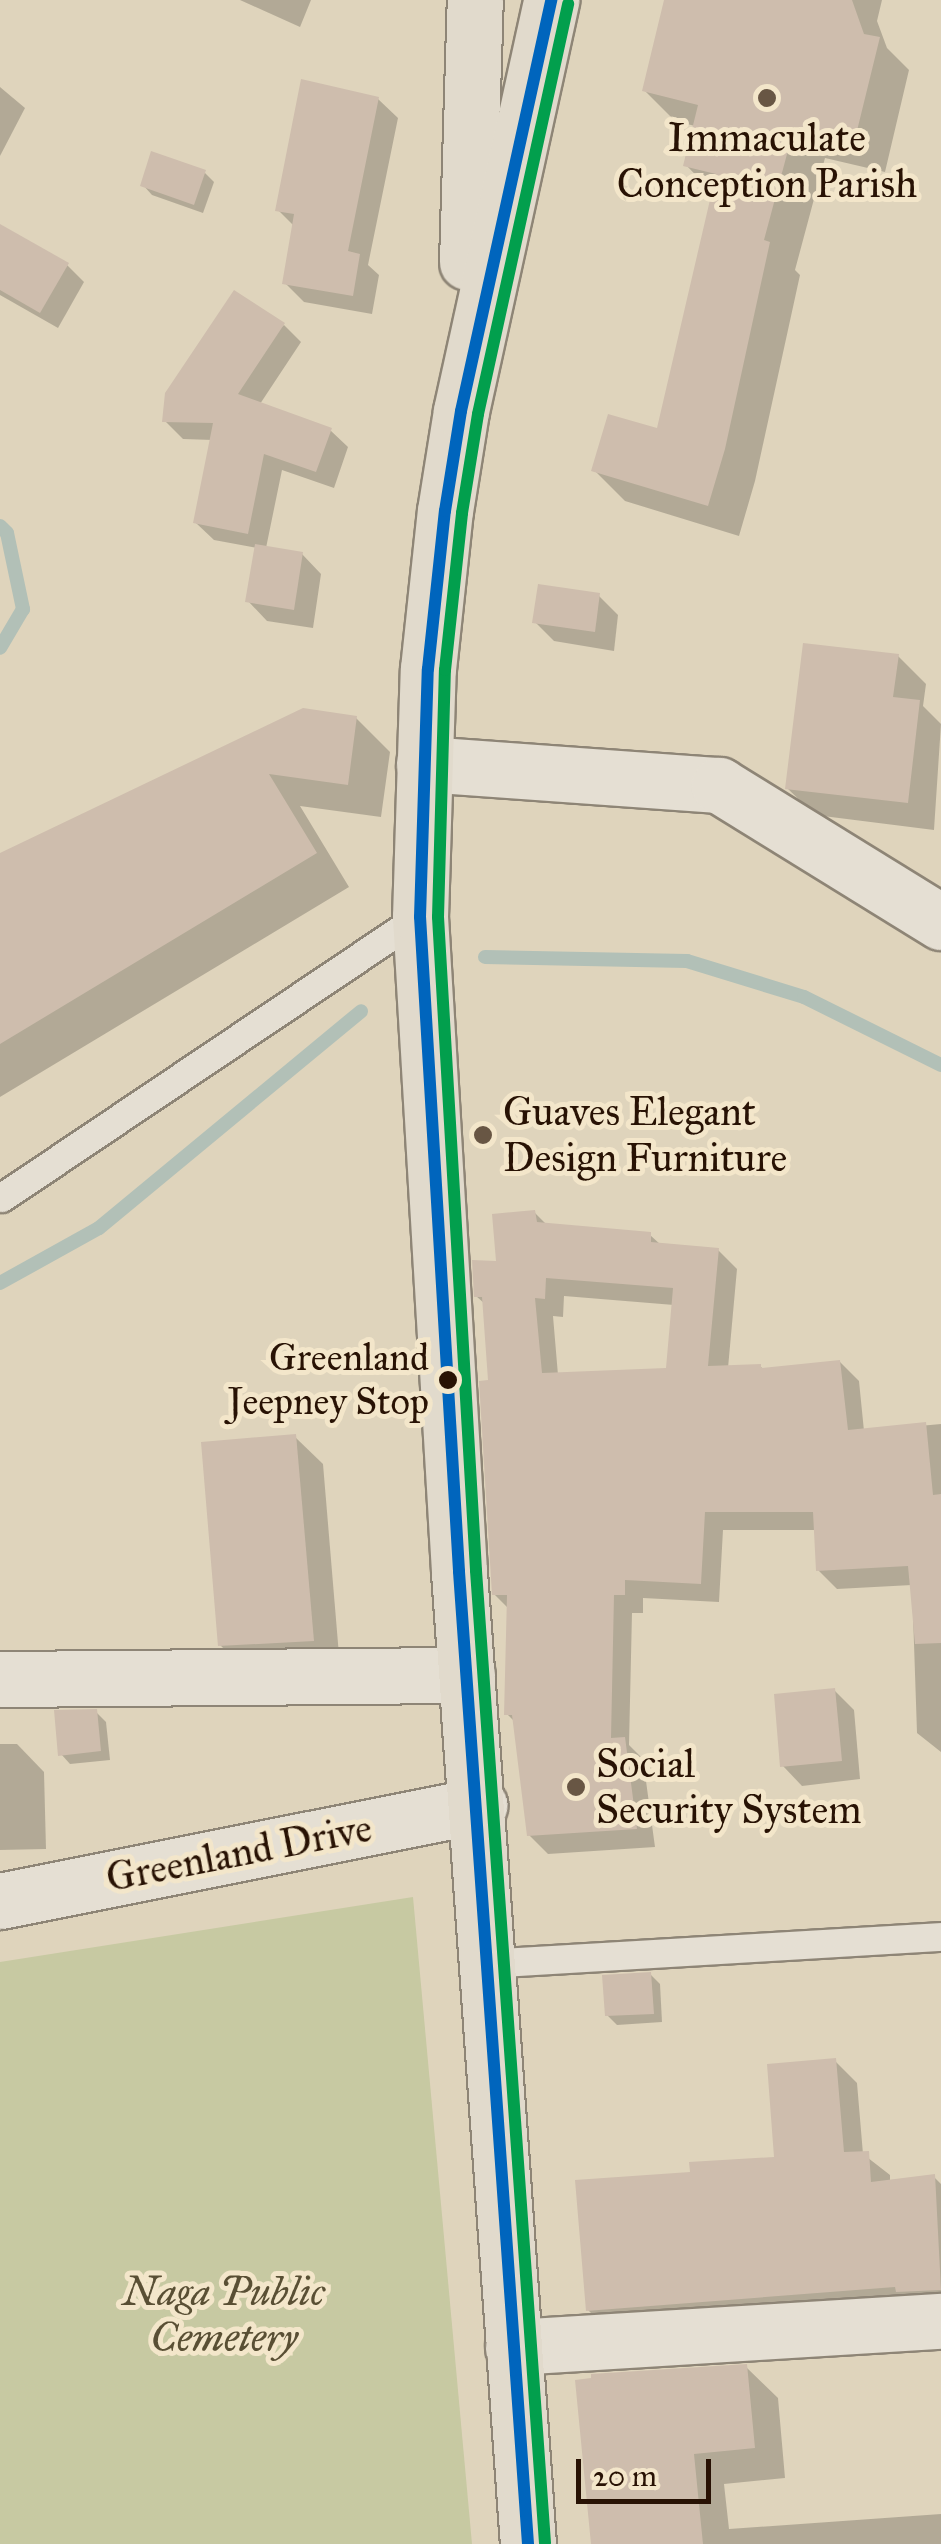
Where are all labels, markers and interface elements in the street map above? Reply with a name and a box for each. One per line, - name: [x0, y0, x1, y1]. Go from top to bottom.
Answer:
- marker: Immaculate Conception Parish: [756, 87, 778, 109]
- place label: Immaculate Conception Parish: [617, 114, 917, 208]
- place label: Guaves Elegant Design Furniture: [503, 1088, 787, 1182]
- marker: Guaves Elegant Design Furniture: [472, 1124, 494, 1146]
- place label: Greenland Jeepney Stop: [228, 1335, 429, 1425]
- marker: Greenland Jeepney Stop: [438, 1370, 458, 1390]
- place label: Social Security System: [596, 1740, 862, 1834]
- marker: Social Security System: [565, 1776, 587, 1798]
- street label: Greenland Drive: [102, 1804, 376, 1902]
- park label: Naga Public Cemetery: [123, 2268, 325, 2362]
- scale bar: [581, 2439, 716, 2501]
- text: 20 m: [593, 2458, 657, 2494]

